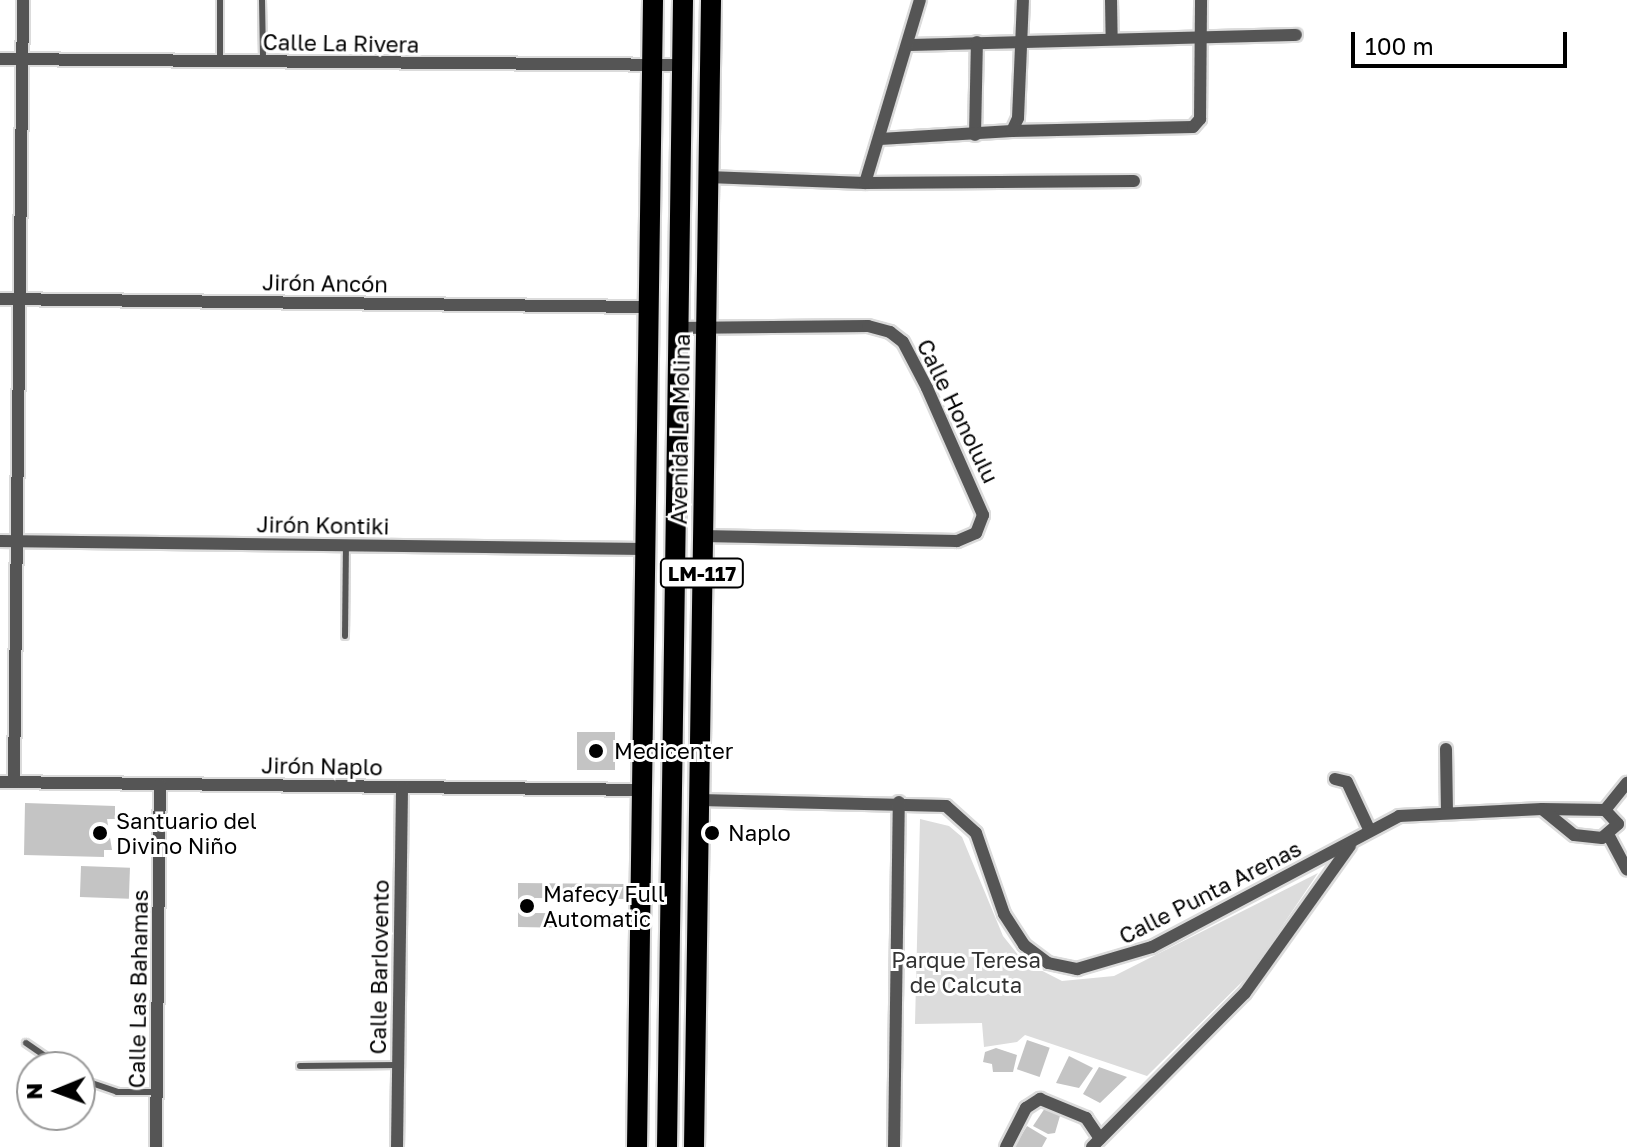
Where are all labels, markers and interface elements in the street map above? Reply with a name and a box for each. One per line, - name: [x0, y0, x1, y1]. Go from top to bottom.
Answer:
- scale bar: [1355, 16, 1571, 66]
- street label: Calle La Rivera: [263, 28, 419, 58]
- text: 100 m: [1365, 31, 1434, 60]
- street label: Jirón Ancón: [262, 269, 388, 297]
- street label: Avenida La Molina: [665, 333, 695, 525]
- street label: Calle Honolulu: [912, 335, 1004, 487]
- street label: Jirón Kontiki: [256, 511, 390, 539]
- road number: LM-117: [658, 557, 746, 589]
- place label: Medicenter: [614, 738, 733, 764]
- marker: Medicenter: [585, 740, 607, 762]
- street label: Jirón Naplo: [261, 752, 383, 780]
- place label: Santuario del Divino Niño: [116, 807, 257, 858]
- place label: Naplo: [728, 820, 791, 846]
- marker: Santuario del Divino Niño: [91, 824, 109, 842]
- marker: Naplo: [703, 824, 721, 842]
- street label: Calle Punta Arenas: [1115, 835, 1305, 949]
- street label: Calle Barlovento: [364, 879, 394, 1055]
- place label: Mafecy Full Automatic: [543, 880, 665, 932]
- street label: Calle Las Bahamas: [123, 890, 153, 1088]
- marker: Mafecy Full Automatic: [518, 897, 536, 915]
- park label: Parque Teresa de Calcuta: [891, 946, 1041, 998]
- north arrow: [16, 1051, 96, 1131]
- text: N: [20, 1083, 47, 1100]

